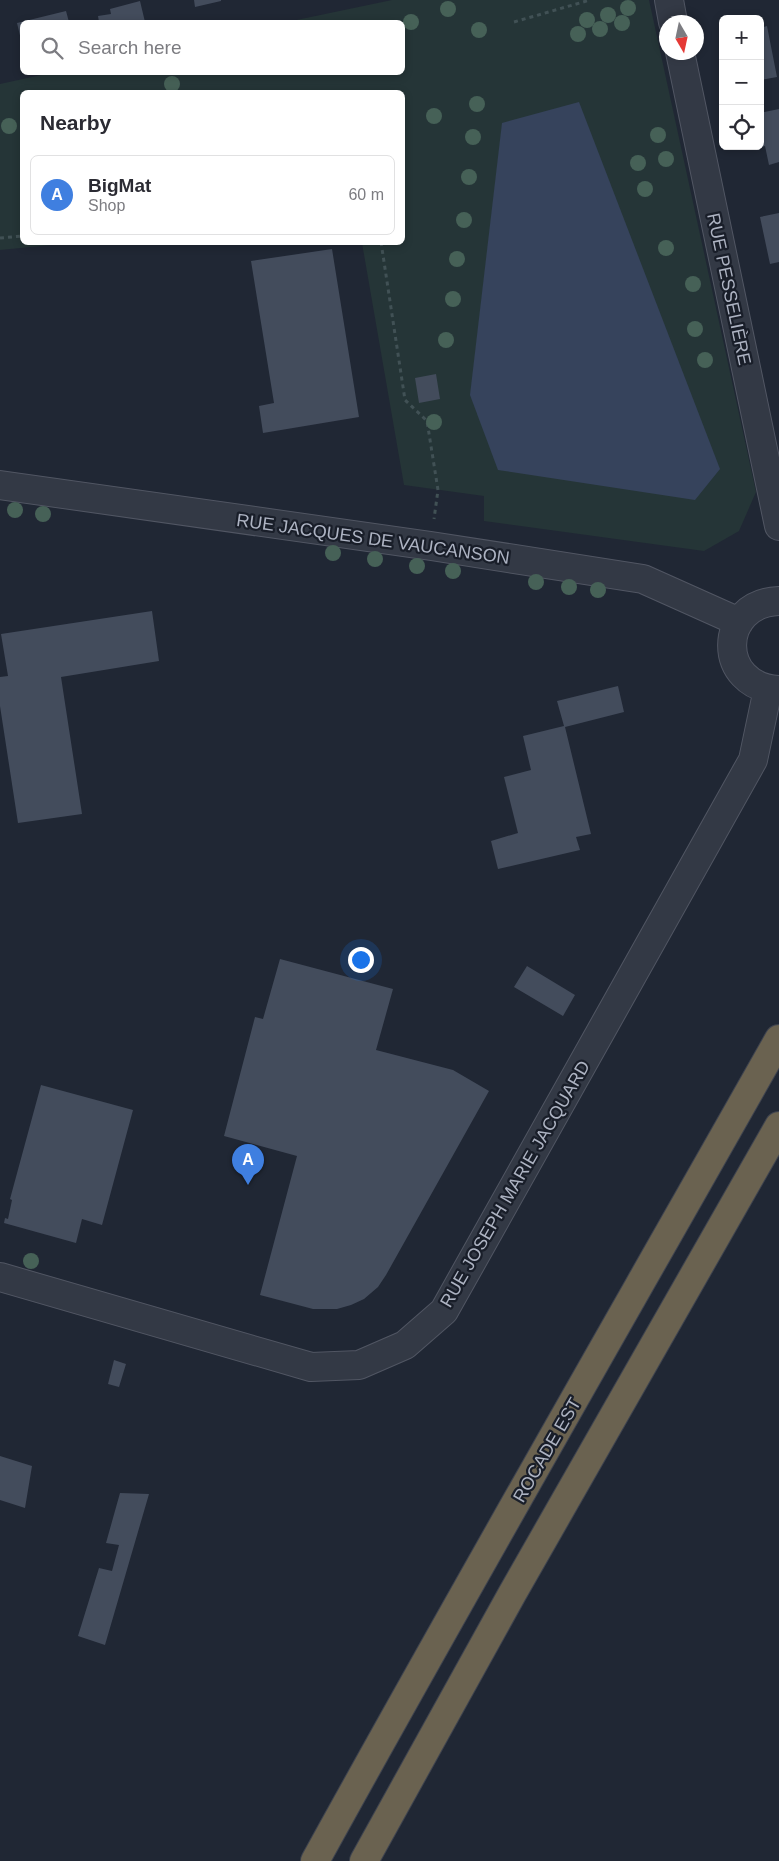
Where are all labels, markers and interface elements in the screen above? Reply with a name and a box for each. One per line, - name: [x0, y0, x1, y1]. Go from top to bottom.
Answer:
- north arrow: [659, 15, 704, 60]
- map controls: [719, 15, 764, 150]
- button: +: [719, 15, 764, 60]
- search box: [20, 20, 405, 75]
- icon: search: [38, 34, 66, 62]
- text: Search here: [78, 37, 182, 58]
- button: −: [719, 60, 764, 105]
- button: locate: [719, 105, 764, 150]
- text: Nearby: [40, 111, 111, 134]
- text: BigMat: [88, 175, 151, 196]
- text: A: [51, 186, 63, 203]
- text: 60 m: [348, 186, 384, 203]
- text: Shop: [88, 197, 125, 214]
- street label: RUE PESSELIÈRE: [703, 211, 755, 367]
- street label: RUE JACQUES DE VAUCANSON: [235, 510, 511, 568]
- your location: [348, 947, 374, 973]
- street label: RUE JOSEPH MARIE JACQUARD: [436, 1057, 594, 1311]
- pin: A: [232, 1144, 264, 1185]
- street label: ROCADE EST: [509, 1394, 585, 1506]

